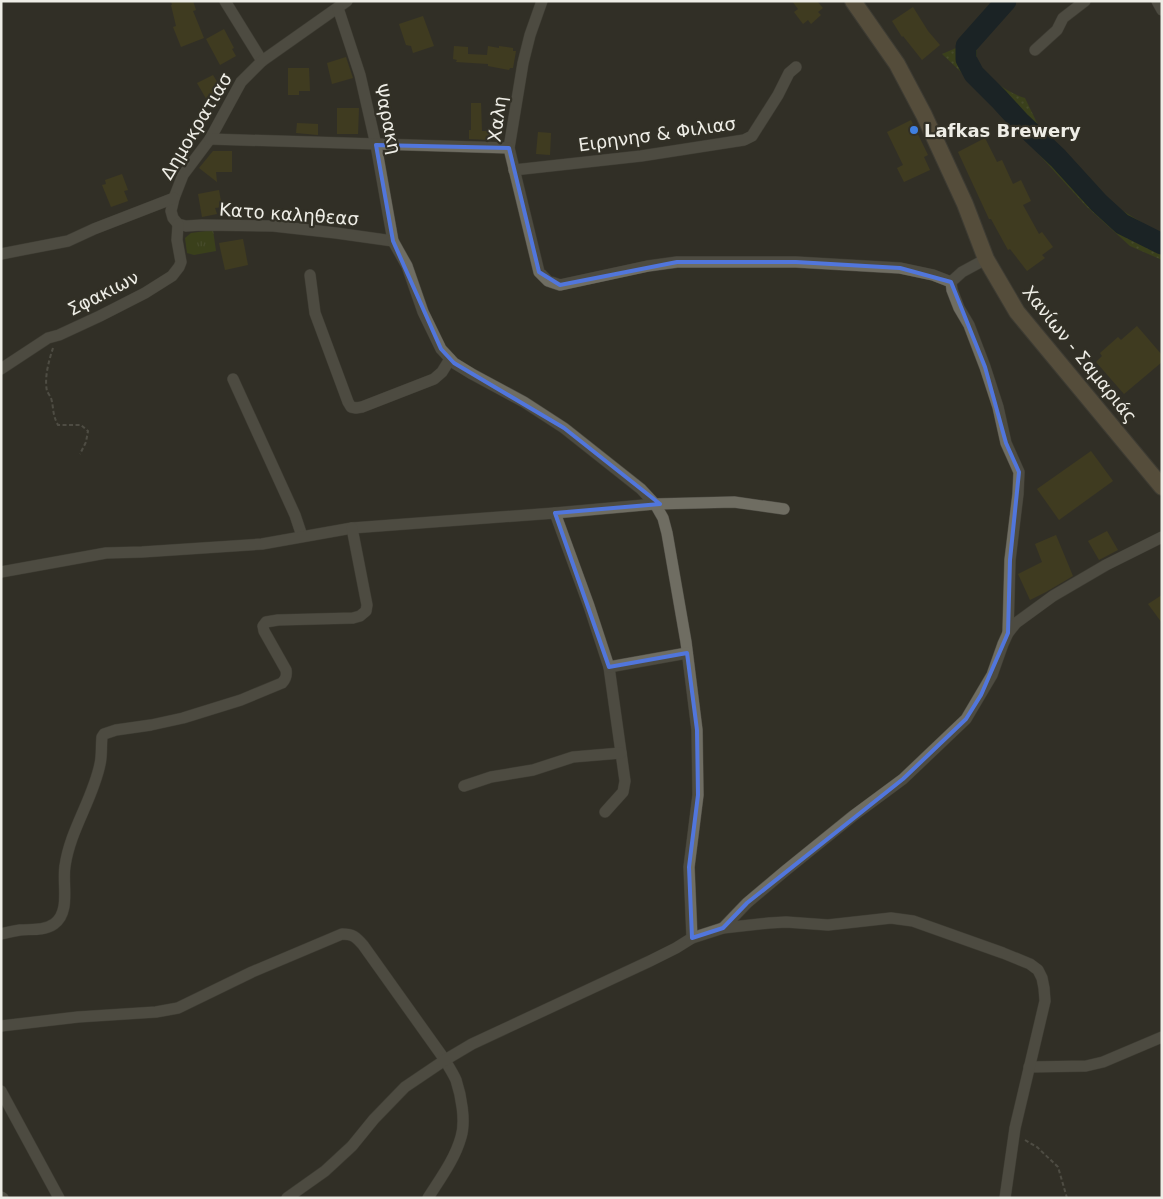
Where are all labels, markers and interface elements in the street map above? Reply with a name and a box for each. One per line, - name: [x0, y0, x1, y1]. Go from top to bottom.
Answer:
- street label: Δημοκρατιασ: [156, 69, 236, 183]
- street label: Ψαρακη: [370, 82, 406, 156]
- street label: Χαλη: [483, 95, 511, 143]
- street label: Ειρηνησ & Φιλιασ: [577, 113, 737, 155]
- place label: Lafkas Brewery: [924, 120, 1081, 141]
- marker: Lafkas Brewery: [908, 124, 920, 136]
- street label: Κατο καληθεασ: [219, 199, 359, 229]
- street label: Σφακιων: [64, 266, 142, 320]
- street label: Χανίων - Σαμαριάς: [1018, 281, 1142, 427]

